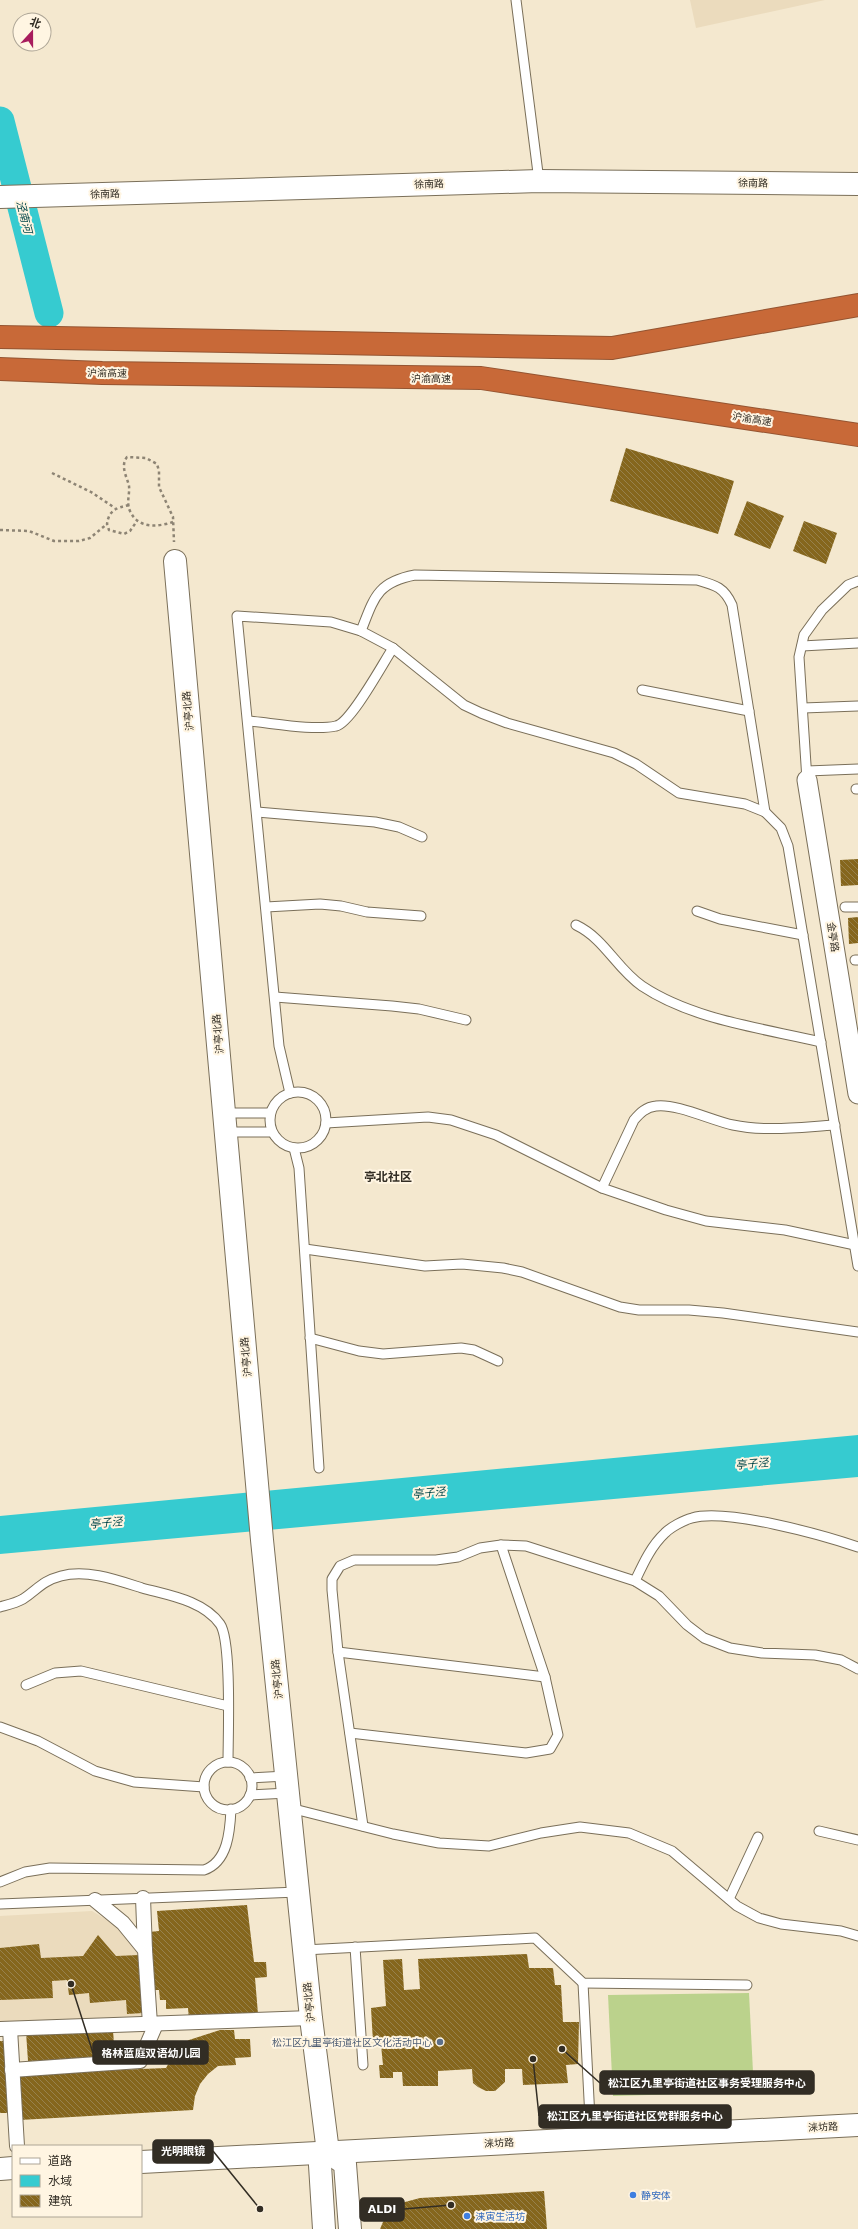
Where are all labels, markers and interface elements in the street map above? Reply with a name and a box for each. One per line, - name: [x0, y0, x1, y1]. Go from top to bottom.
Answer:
- north arrow: [12, 12, 52, 52]
- text: 北: [28, 15, 43, 31]
- street label: 徐南路: [738, 177, 768, 189]
- street label: 徐南路: [414, 178, 444, 190]
- street label: 徐南路: [90, 188, 120, 200]
- water label: 泾南河: [14, 199, 35, 237]
- street label: 沪渝高速: [87, 367, 127, 379]
- street label: 沪渝高速: [411, 373, 451, 384]
- street label: 沪渝高速: [731, 410, 773, 428]
- street label: 沪亭北路: [181, 691, 195, 731]
- street label: 金亭路: [825, 921, 841, 953]
- street label: 沪亭北路: [211, 1014, 225, 1054]
- district label: 亭北社区: [364, 1170, 412, 1184]
- street label: 沪亭北路: [239, 1337, 253, 1377]
- water label: 亭子泾: [735, 1456, 770, 1472]
- water label: 亭子泾: [412, 1485, 447, 1501]
- water label: 亭子泾: [89, 1515, 124, 1531]
- street label: 沪亭北路: [269, 1659, 285, 1699]
- street label: 沪亭北路: [301, 1982, 317, 2022]
- place label: 松江区九里亭街道社区文化活动中心: [272, 2037, 432, 2048]
- marker: 松江区九里亭街道社区文化活动中心: [435, 2037, 445, 2047]
- callout: 格林蓝庭双语幼儿园: [93, 2041, 208, 2064]
- text: 格林蓝庭双语幼儿园: [102, 2047, 201, 2060]
- callout: 松江区九里亭街道社区事务受理服务中心: [600, 2071, 814, 2094]
- text: 松江区九里亭街道社区事务受理服务中心: [608, 2077, 806, 2090]
- callout: 松江区九里亭街道社区党群服务中心: [539, 2105, 731, 2128]
- text: 松江区九里亭街道社区党群服务中心: [547, 2110, 723, 2123]
- street label: 涞坊路: [808, 2121, 838, 2133]
- street label: 涞坊路: [484, 2137, 514, 2149]
- callout: 光明眼镜: [153, 2140, 213, 2163]
- legend: [12, 2145, 142, 2217]
- text: 光明眼镜: [161, 2145, 205, 2158]
- text: 道路: [48, 2154, 72, 2168]
- text: 水域: [48, 2174, 72, 2188]
- marker: 静安体: [628, 2190, 638, 2200]
- place label: 静安体: [641, 2190, 671, 2201]
- text: 建筑: [48, 2194, 72, 2208]
- callout: ALDI: [360, 2198, 404, 2221]
- text: ALDI: [368, 2203, 396, 2216]
- marker: 涞寅生活坊: [462, 2211, 472, 2221]
- place label: 涞寅生活坊: [475, 2211, 525, 2222]

